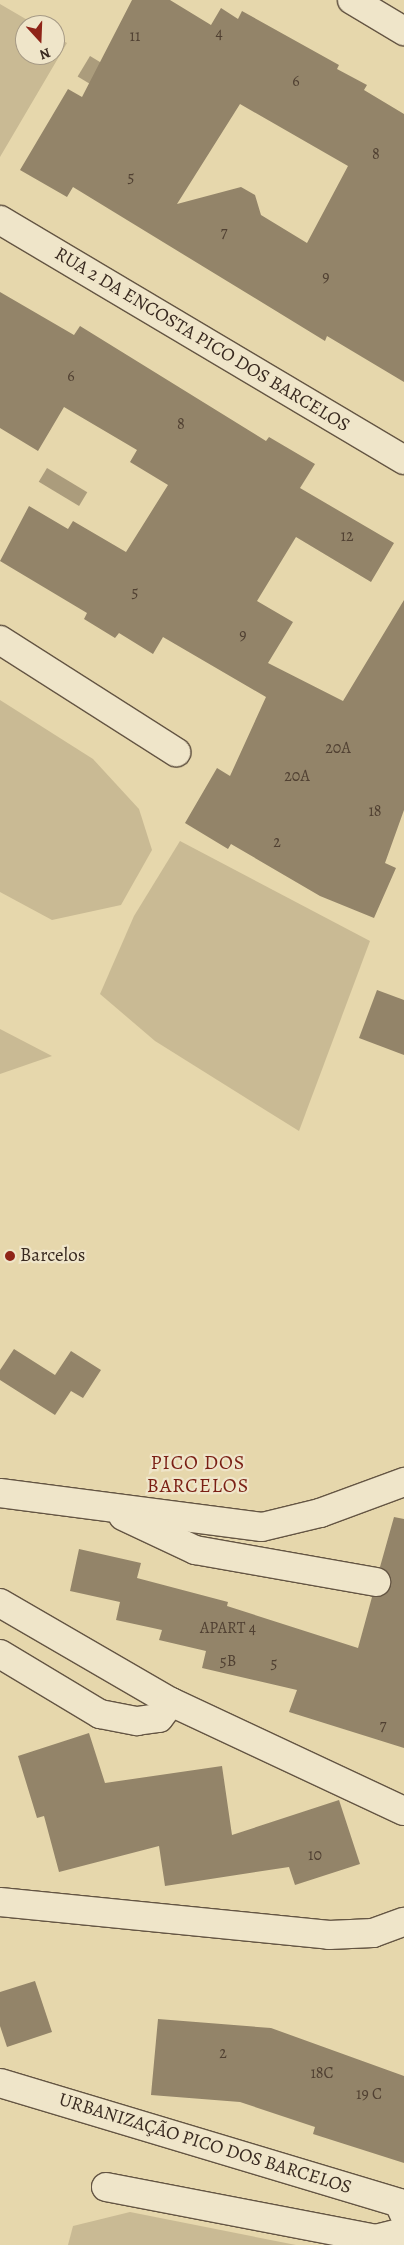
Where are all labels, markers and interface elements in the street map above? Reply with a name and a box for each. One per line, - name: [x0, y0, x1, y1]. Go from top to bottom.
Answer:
- north arrow: [15, 15, 65, 65]
- house number: 4: [215, 23, 223, 43]
- house number: 11: [130, 26, 140, 46]
- text: N: [37, 43, 53, 64]
- house number: 6: [292, 71, 300, 91]
- house number: 8: [372, 144, 380, 164]
- house number: 5: [128, 167, 134, 187]
- house number: 7: [221, 222, 227, 242]
- street label: RUA 2 DA ENCOSTA PICO DOS BARCELOS: [50, 243, 354, 437]
- house number: 9: [322, 267, 330, 287]
- house number: 6: [67, 366, 75, 386]
- house number: 8: [177, 414, 185, 434]
- house number: 12: [340, 526, 354, 546]
- house number: 5: [132, 582, 138, 602]
- house number: 9: [239, 625, 247, 645]
- house number: 20A: [325, 738, 351, 758]
- house number: 20A: [284, 766, 310, 786]
- house number: 18: [368, 801, 382, 821]
- house number: 2: [273, 832, 281, 852]
- place label: Barcelos: [20, 1245, 85, 1267]
- marker: Barcelos: [4, 1250, 16, 1262]
- district label: PICO DOS BARCELOS: [146, 1451, 250, 1498]
- house number: APART 4: [200, 1618, 256, 1638]
- house number: 5B: [220, 1651, 236, 1671]
- house number: 5: [271, 1653, 277, 1673]
- house number: 7: [380, 1715, 386, 1735]
- house number: 10: [308, 1845, 322, 1865]
- house number: 2: [219, 2043, 227, 2063]
- house number: 18C: [310, 2063, 334, 2083]
- house number: 19 C: [356, 2084, 382, 2104]
- street label: URBANIZAÇÃO PICO DOS BARCELOS: [56, 2089, 354, 2199]

